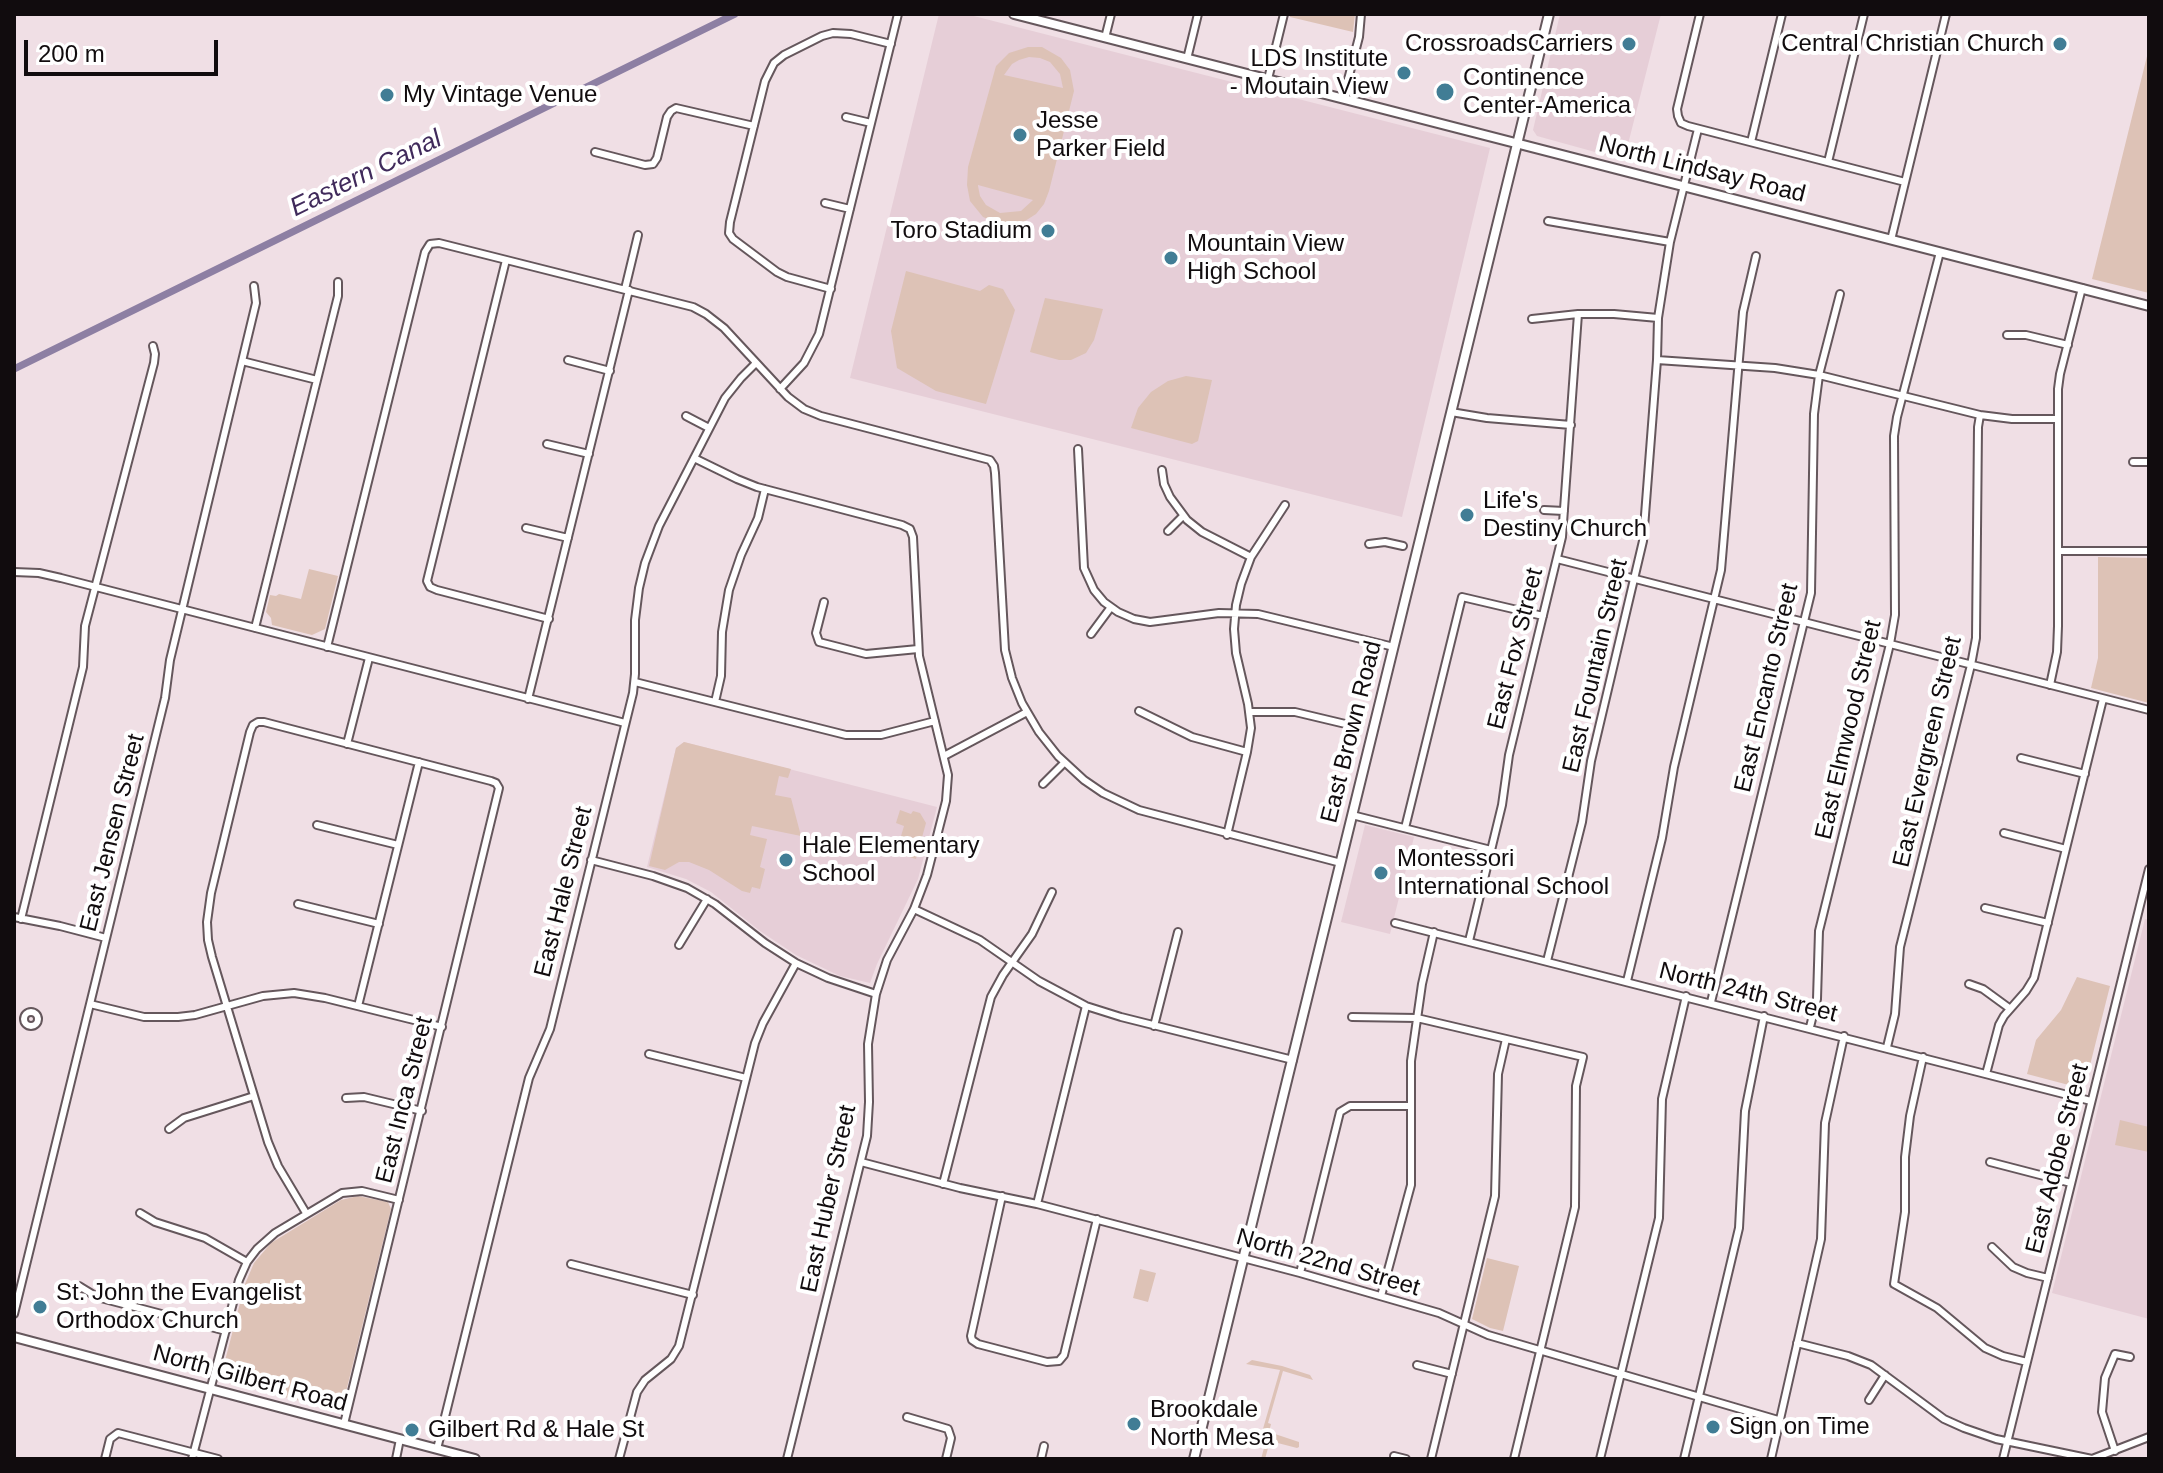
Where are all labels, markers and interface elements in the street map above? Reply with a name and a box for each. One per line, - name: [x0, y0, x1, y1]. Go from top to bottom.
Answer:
- scale bar: [28, 24, 222, 74]
- place label: CrossroadsCarriers: [1405, 30, 1613, 58]
- place label: Central Christian Church: [1781, 30, 2044, 58]
- marker: CrossroadsCarriers: [1620, 35, 1638, 53]
- marker: Central Christian Church: [2051, 35, 2069, 53]
- text: 200 m: [38, 40, 105, 67]
- place label: LDS Institute - Moutain View: [1230, 45, 1388, 101]
- marker: LDS Institute - Moutain View: [1395, 64, 1413, 82]
- place label: Continence Center-America: [1463, 64, 1631, 120]
- place label: My Vintage Venue: [403, 81, 597, 109]
- marker: Continence Center-America: [1434, 81, 1456, 103]
- marker: My Vintage Venue: [378, 86, 396, 104]
- place label: Jesse Parker Field: [1036, 107, 1165, 163]
- water label: Eastern Canal: [285, 124, 447, 224]
- marker: Jesse Parker Field: [1011, 126, 1029, 144]
- street label: North Lindsay Road: [1596, 130, 1808, 210]
- place label: Toro Stadium: [891, 217, 1032, 245]
- marker: Toro Stadium: [1039, 222, 1057, 240]
- place label: Mountain View High School: [1187, 230, 1344, 286]
- marker: Mountain View High School: [1162, 249, 1180, 267]
- place label: Life's Destiny Church: [1483, 487, 1647, 543]
- marker: Life's Destiny Church: [1458, 506, 1476, 524]
- street label: East Fountain Street: [1557, 556, 1635, 776]
- street label: East Fox Street: [1482, 565, 1550, 733]
- street label: East Encanto Street: [1729, 581, 1805, 795]
- street label: East Elmwood Street: [1810, 618, 1888, 842]
- street label: East Evergreen Street: [1887, 634, 1969, 870]
- street label: East Brown Road: [1315, 638, 1389, 826]
- street label: East Jensen Street: [74, 731, 152, 935]
- street label: East Hale Street: [529, 804, 599, 980]
- place label: Hale Elementary School: [802, 832, 979, 888]
- place label: Montessori International School: [1397, 845, 1609, 901]
- marker: Hale Elementary School: [777, 851, 795, 869]
- marker: Montessori International School: [1372, 864, 1390, 882]
- street label: North 24th Street: [1656, 957, 1840, 1029]
- street label: East Inca Street: [370, 1014, 440, 1186]
- street label: East Adobe Street: [2020, 1061, 2096, 1257]
- street label: East Huber Street: [795, 1103, 863, 1295]
- street label: North 22nd Street: [1233, 1223, 1423, 1303]
- place label: St. John the Evangelist Orthodox Church: [56, 1279, 301, 1335]
- marker: St. John the Evangelist Orthodox Church: [31, 1298, 49, 1316]
- street label: North Gilbert Road: [150, 1339, 350, 1419]
- place label: Brookdale North Mesa: [1150, 1396, 1274, 1452]
- place label: Sign on Time: [1729, 1413, 1870, 1441]
- marker: Brookdale North Mesa: [1125, 1415, 1143, 1433]
- place label: Gilbert Rd & Hale St: [428, 1416, 644, 1444]
- marker: Sign on Time: [1704, 1418, 1722, 1436]
- marker: Gilbert Rd & Hale St: [403, 1421, 421, 1439]

